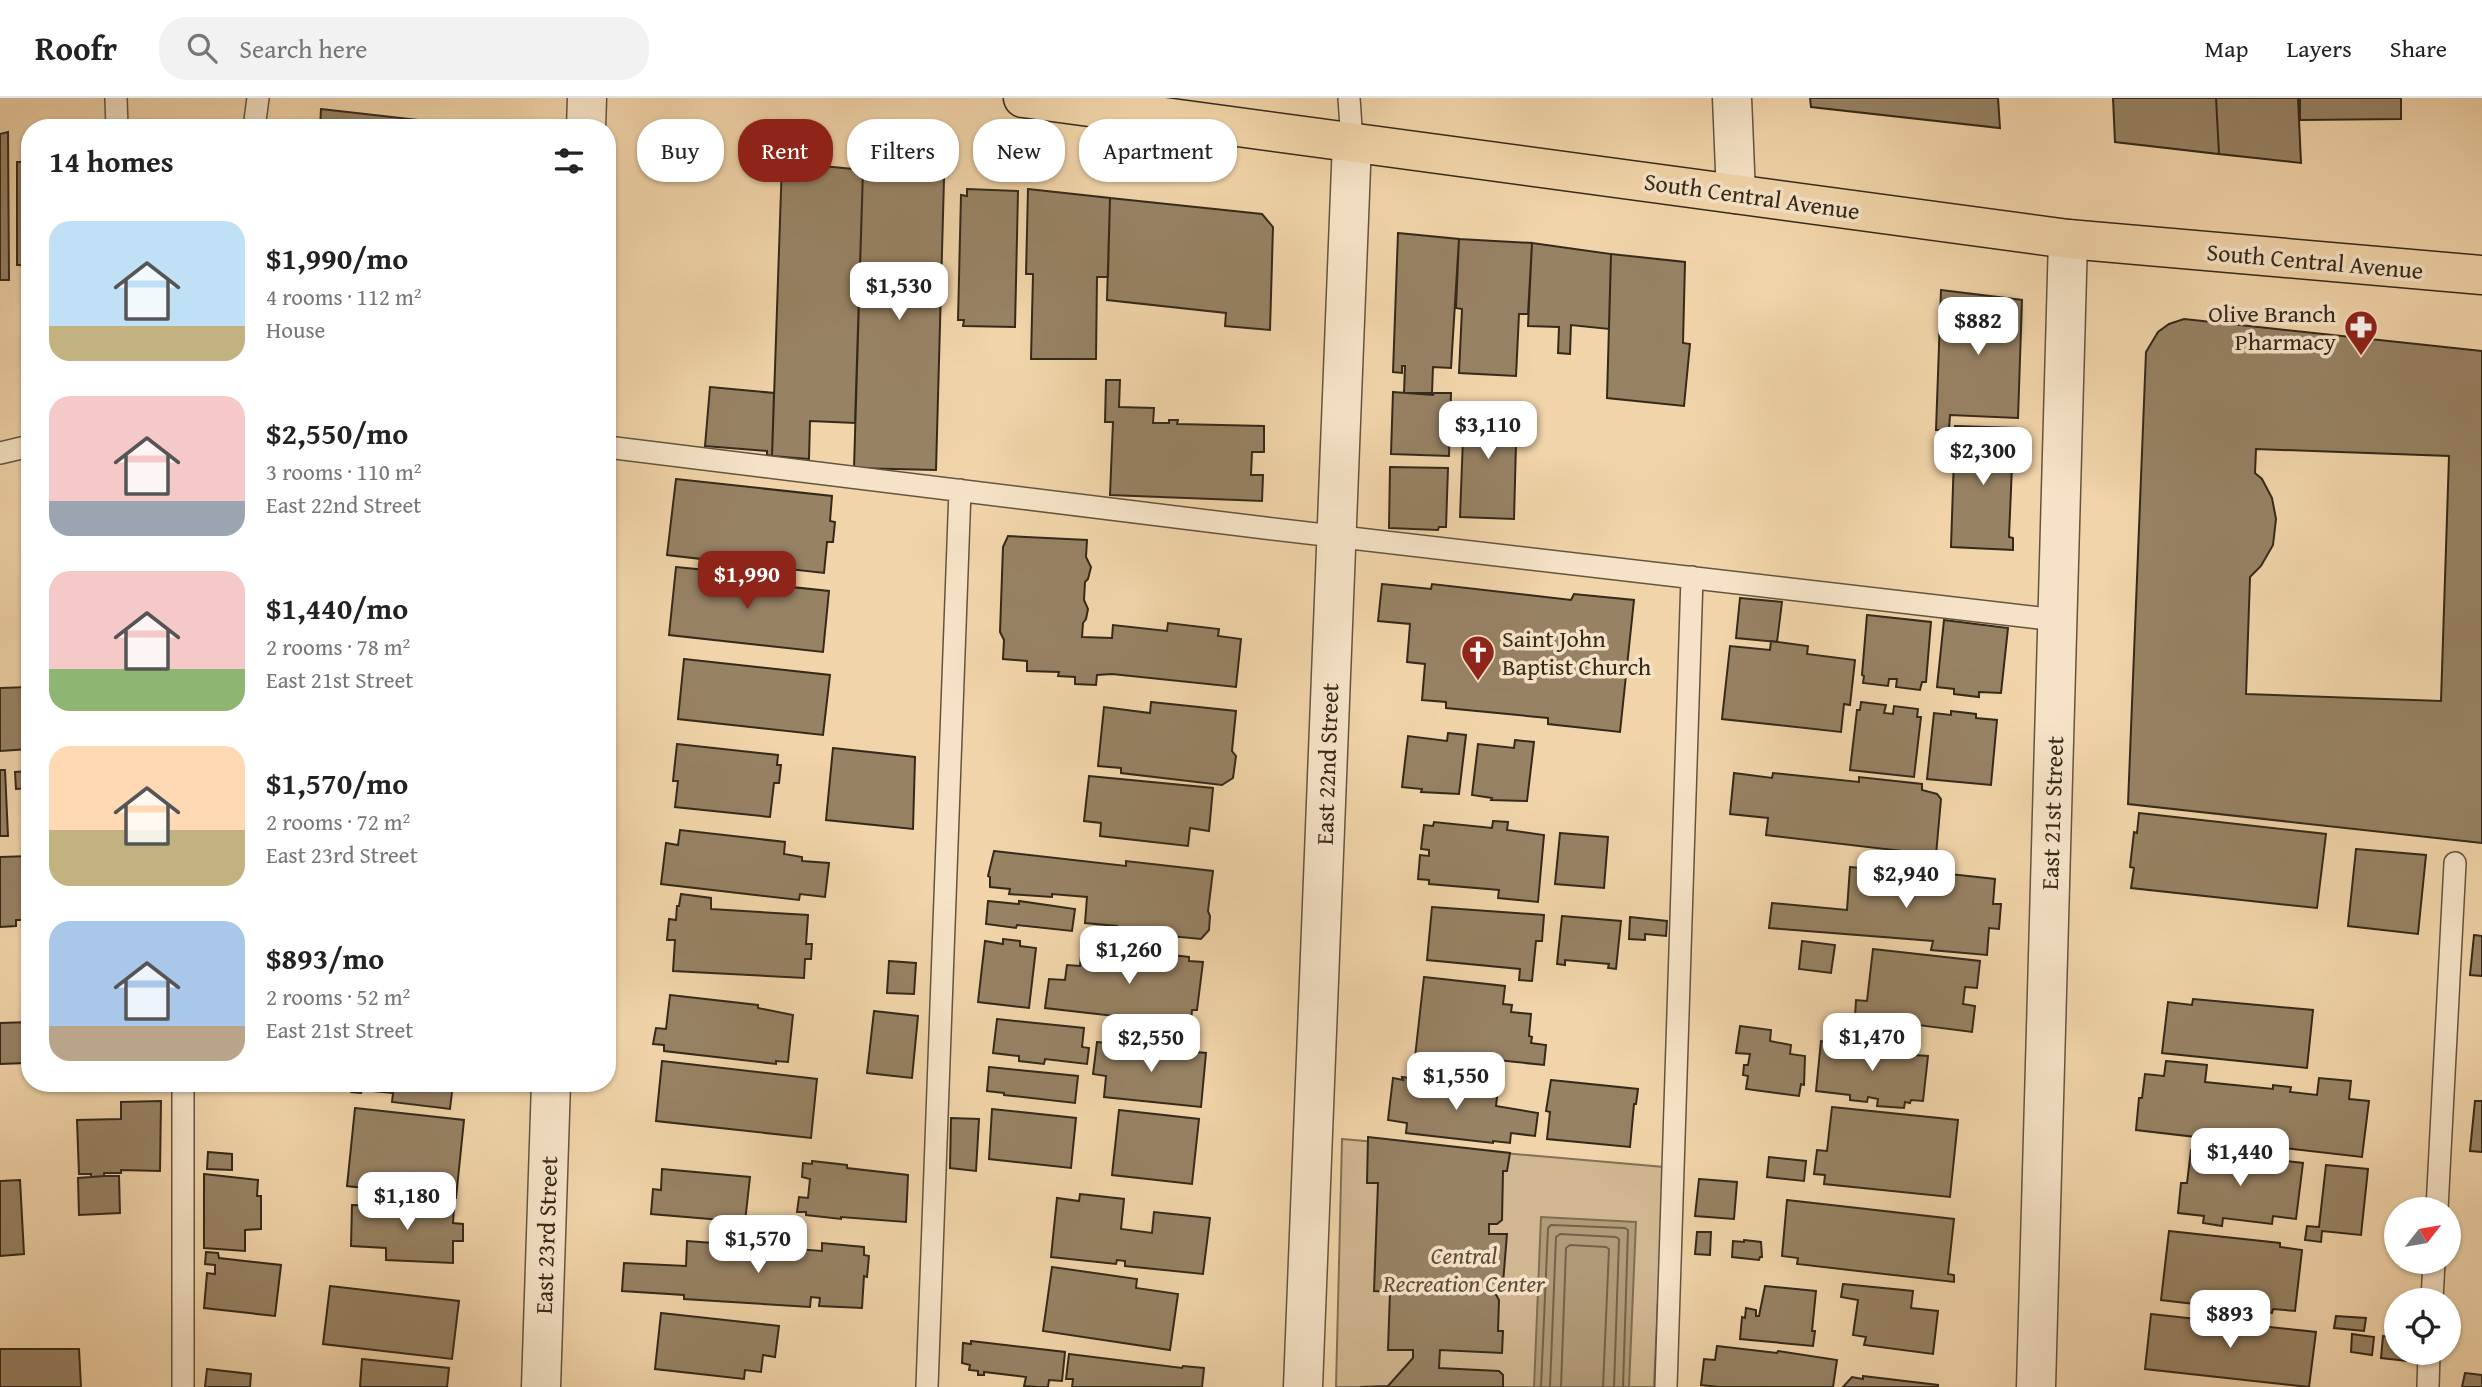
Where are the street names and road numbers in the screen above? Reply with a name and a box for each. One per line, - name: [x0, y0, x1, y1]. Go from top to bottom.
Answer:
- street label: South Central Avenue: [1642, 164, 1862, 228]
- street label: South Central Avenue: [2205, 234, 2425, 288]
- street label: East 22nd Street: [1307, 682, 1347, 846]
- street label: East 21st Street: [2032, 735, 2072, 891]
- street label: East 23rd Street: [526, 1155, 566, 1315]

